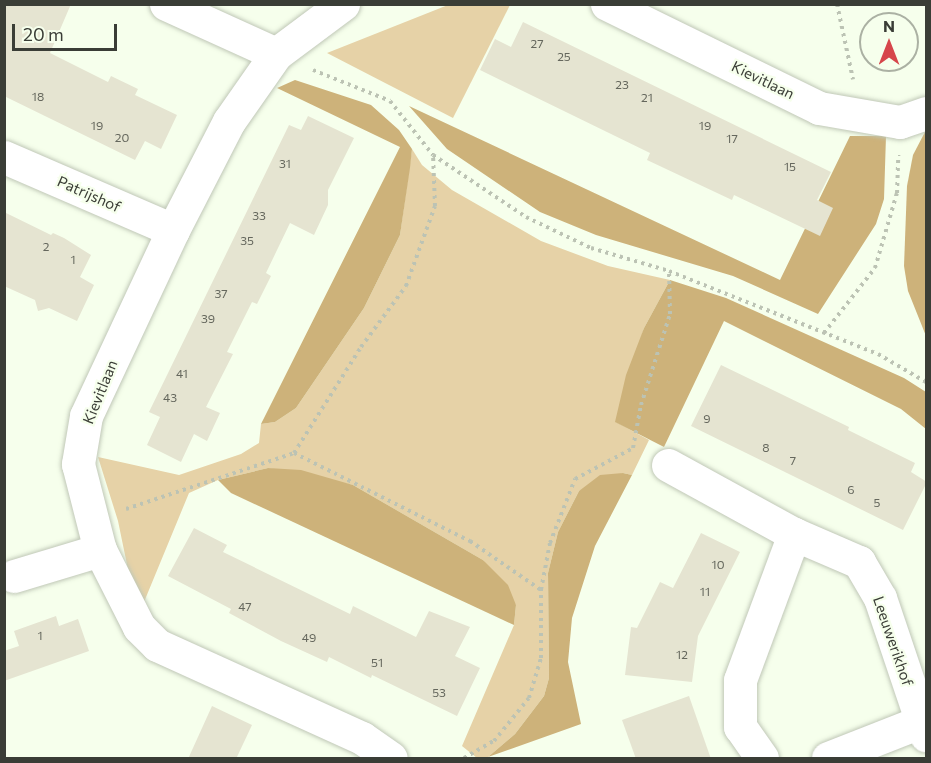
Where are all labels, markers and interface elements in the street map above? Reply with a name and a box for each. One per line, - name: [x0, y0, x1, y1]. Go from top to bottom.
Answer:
- scale bar: [15, 12, 120, 50]
- north arrow: [859, 12, 919, 72]
- text: N: [883, 16, 895, 35]
- text: 20 m: [23, 23, 64, 45]
- house number: 27: [531, 37, 543, 51]
- house number: 25: [557, 50, 571, 64]
- street label: Kievitlaan: [729, 57, 797, 103]
- house number: 23: [615, 78, 629, 92]
- house number: 18: [32, 90, 44, 104]
- house number: 21: [641, 91, 653, 105]
- house number: 19: [91, 119, 103, 133]
- house number: 19: [699, 119, 711, 133]
- house number: 20: [115, 131, 129, 145]
- house number: 17: [726, 132, 738, 146]
- house number: 31: [279, 157, 291, 171]
- house number: 15: [784, 160, 796, 174]
- street label: Patrijshof: [55, 172, 123, 216]
- house number: 33: [252, 209, 266, 223]
- house number: 35: [240, 234, 254, 248]
- house number: 2: [43, 240, 49, 254]
- house number: 1: [70, 253, 76, 267]
- house number: 37: [214, 287, 228, 301]
- house number: 39: [201, 312, 215, 326]
- street label: Kievitlaan: [79, 357, 121, 427]
- house number: 41: [176, 367, 188, 381]
- house number: 43: [163, 391, 177, 405]
- house number: 9: [703, 412, 711, 426]
- house number: 8: [762, 441, 770, 455]
- house number: 7: [790, 454, 796, 468]
- house number: 6: [847, 483, 855, 497]
- house number: 5: [874, 496, 880, 510]
- house number: 10: [712, 558, 724, 572]
- house number: 11: [700, 585, 710, 599]
- street label: Leeuwerikhof: [869, 594, 917, 688]
- house number: 47: [238, 600, 252, 614]
- house number: 1: [37, 629, 43, 643]
- house number: 49: [302, 631, 316, 645]
- house number: 12: [676, 648, 688, 662]
- house number: 51: [371, 656, 383, 670]
- house number: 53: [432, 686, 446, 700]

